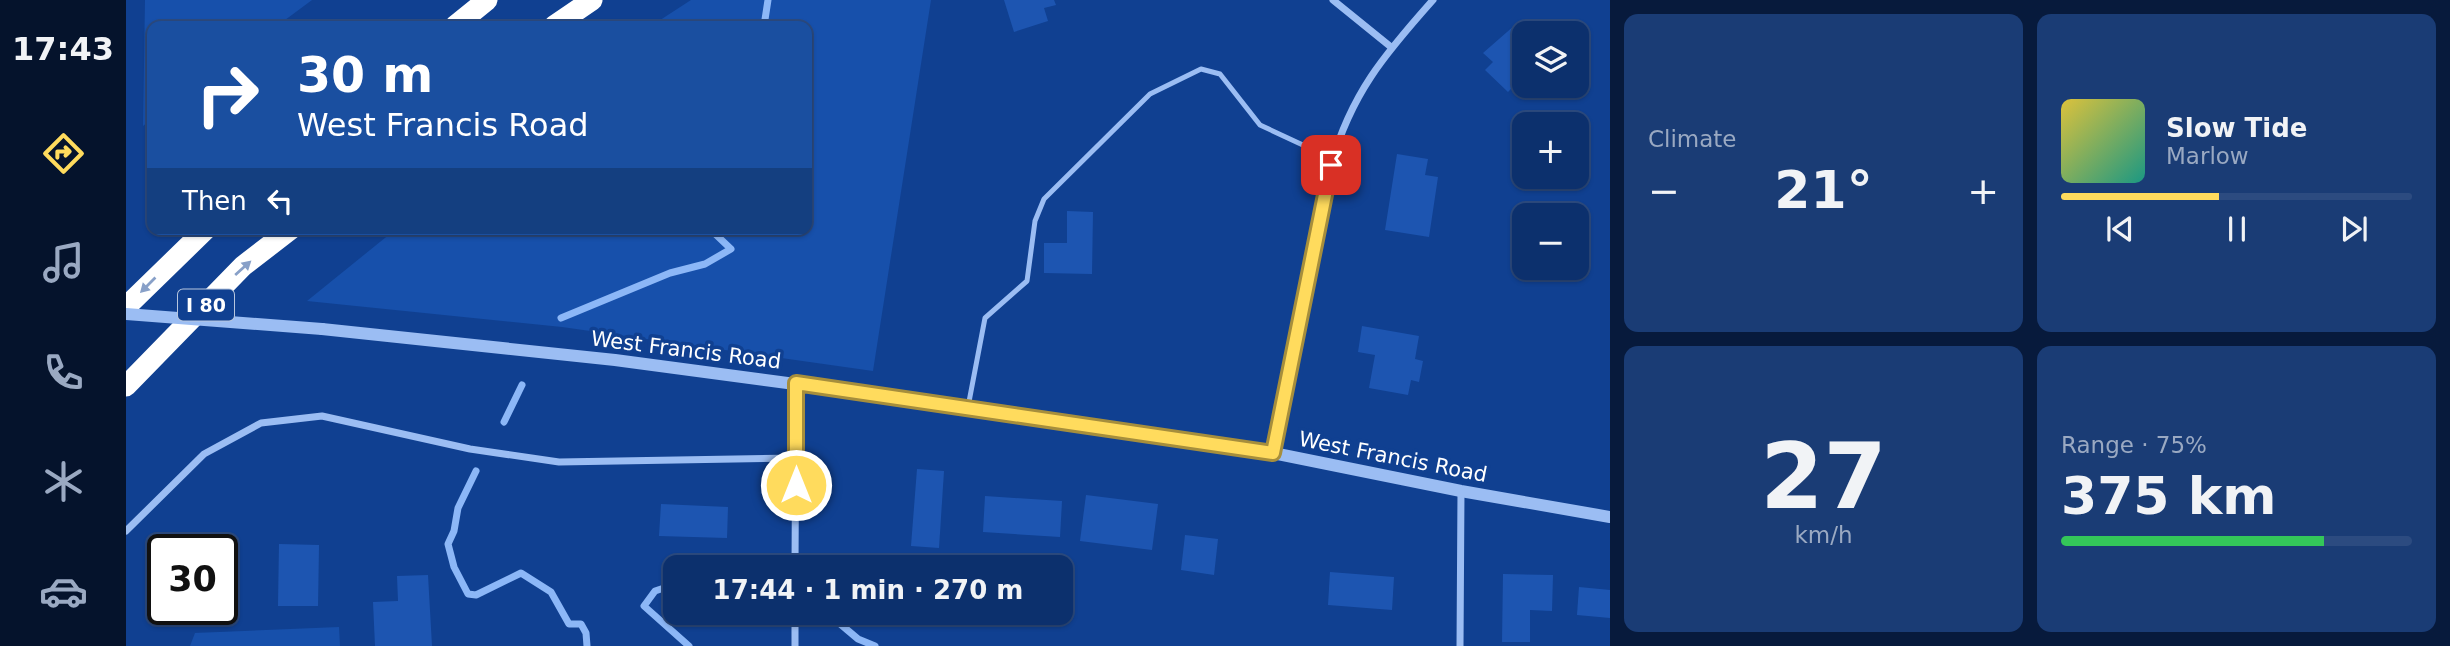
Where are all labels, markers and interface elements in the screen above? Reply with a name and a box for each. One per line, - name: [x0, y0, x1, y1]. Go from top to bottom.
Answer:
- map controls: [1512, 21, 1589, 280]
- button: layers: [1512, 21, 1589, 98]
- text: 17:43: [12, 30, 114, 68]
- text: 30 m: [297, 47, 433, 104]
- icon: right: [182, 49, 273, 140]
- text: West Francis Road: [297, 106, 589, 144]
- button: +: [1512, 112, 1589, 189]
- text: Slow Tide: [2166, 113, 2307, 143]
- text: Climate: [1648, 126, 1737, 152]
- icon: directions: [39, 129, 88, 178]
- pin: [1301, 135, 1361, 195]
- text: Marlow: [2166, 143, 2249, 169]
- icon: arrive: [1312, 146, 1350, 184]
- text: 21°: [1774, 160, 1873, 220]
- text: −: [1648, 169, 1680, 213]
- text: +: [1967, 169, 1999, 213]
- icon: left: [261, 182, 299, 220]
- text: Then: [182, 186, 247, 216]
- button: −: [1512, 203, 1589, 280]
- icon: previous: [2101, 210, 2139, 248]
- icon: pause: [2218, 210, 2256, 248]
- icon: next: [2335, 210, 2373, 248]
- icon: music: [39, 238, 88, 287]
- one-way arrow: [234, 260, 252, 276]
- one-way arrow: [140, 277, 157, 294]
- road number: I 80: [178, 290, 234, 320]
- street label: West Francis Road: [590, 326, 782, 374]
- icon: phone: [39, 348, 88, 397]
- text: 27: [1760, 424, 1887, 529]
- street label: West Francis Road: [1297, 427, 1489, 487]
- text: Range · 75%: [2061, 432, 2207, 458]
- position arrow: [759, 448, 833, 522]
- icon: climate: [39, 457, 88, 506]
- text: 375 km: [2061, 466, 2276, 526]
- text: km/h: [1794, 522, 1853, 548]
- speed limit sign: 30: [147, 534, 238, 625]
- icon: car: [39, 567, 88, 616]
- text: 17:44 · 1 min · 270 m: [713, 575, 1023, 605]

